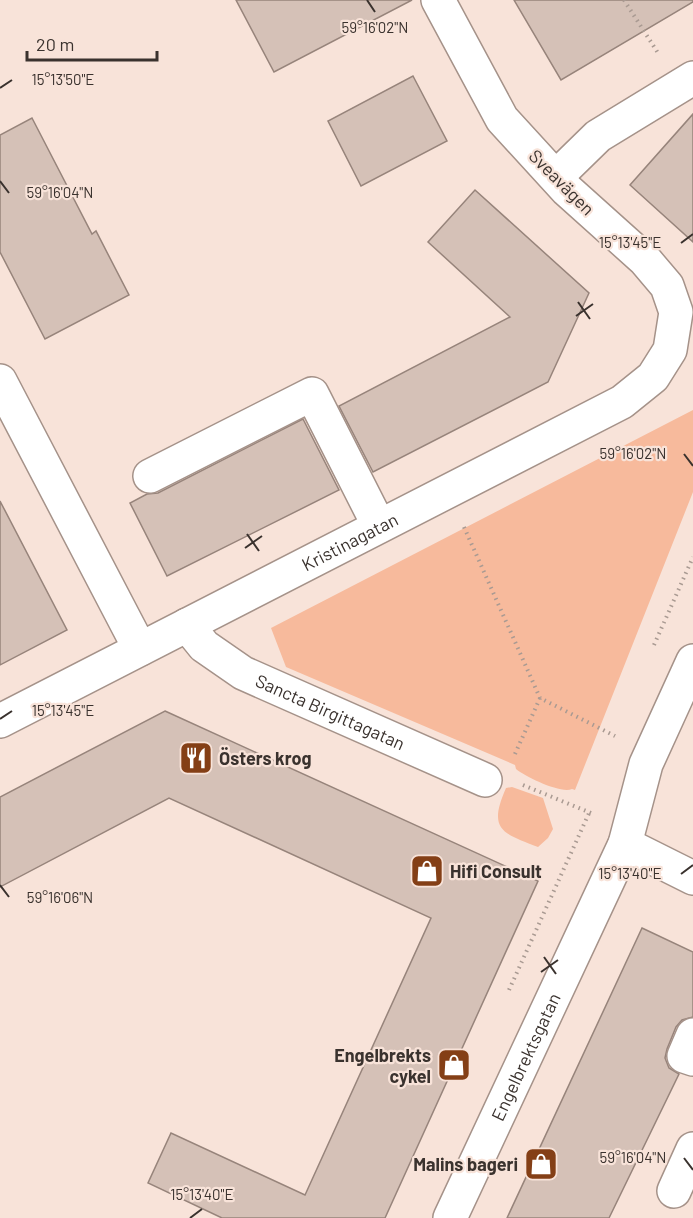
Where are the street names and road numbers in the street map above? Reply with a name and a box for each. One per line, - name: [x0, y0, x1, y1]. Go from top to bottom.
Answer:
- street label: Sveavägen: [525, 145, 599, 219]
- street label: Kristinagatan: [298, 508, 401, 575]
- street label: Sancta Birgittagatan: [252, 669, 408, 754]
- street label: Engelbrektsgatan: [486, 989, 565, 1124]

